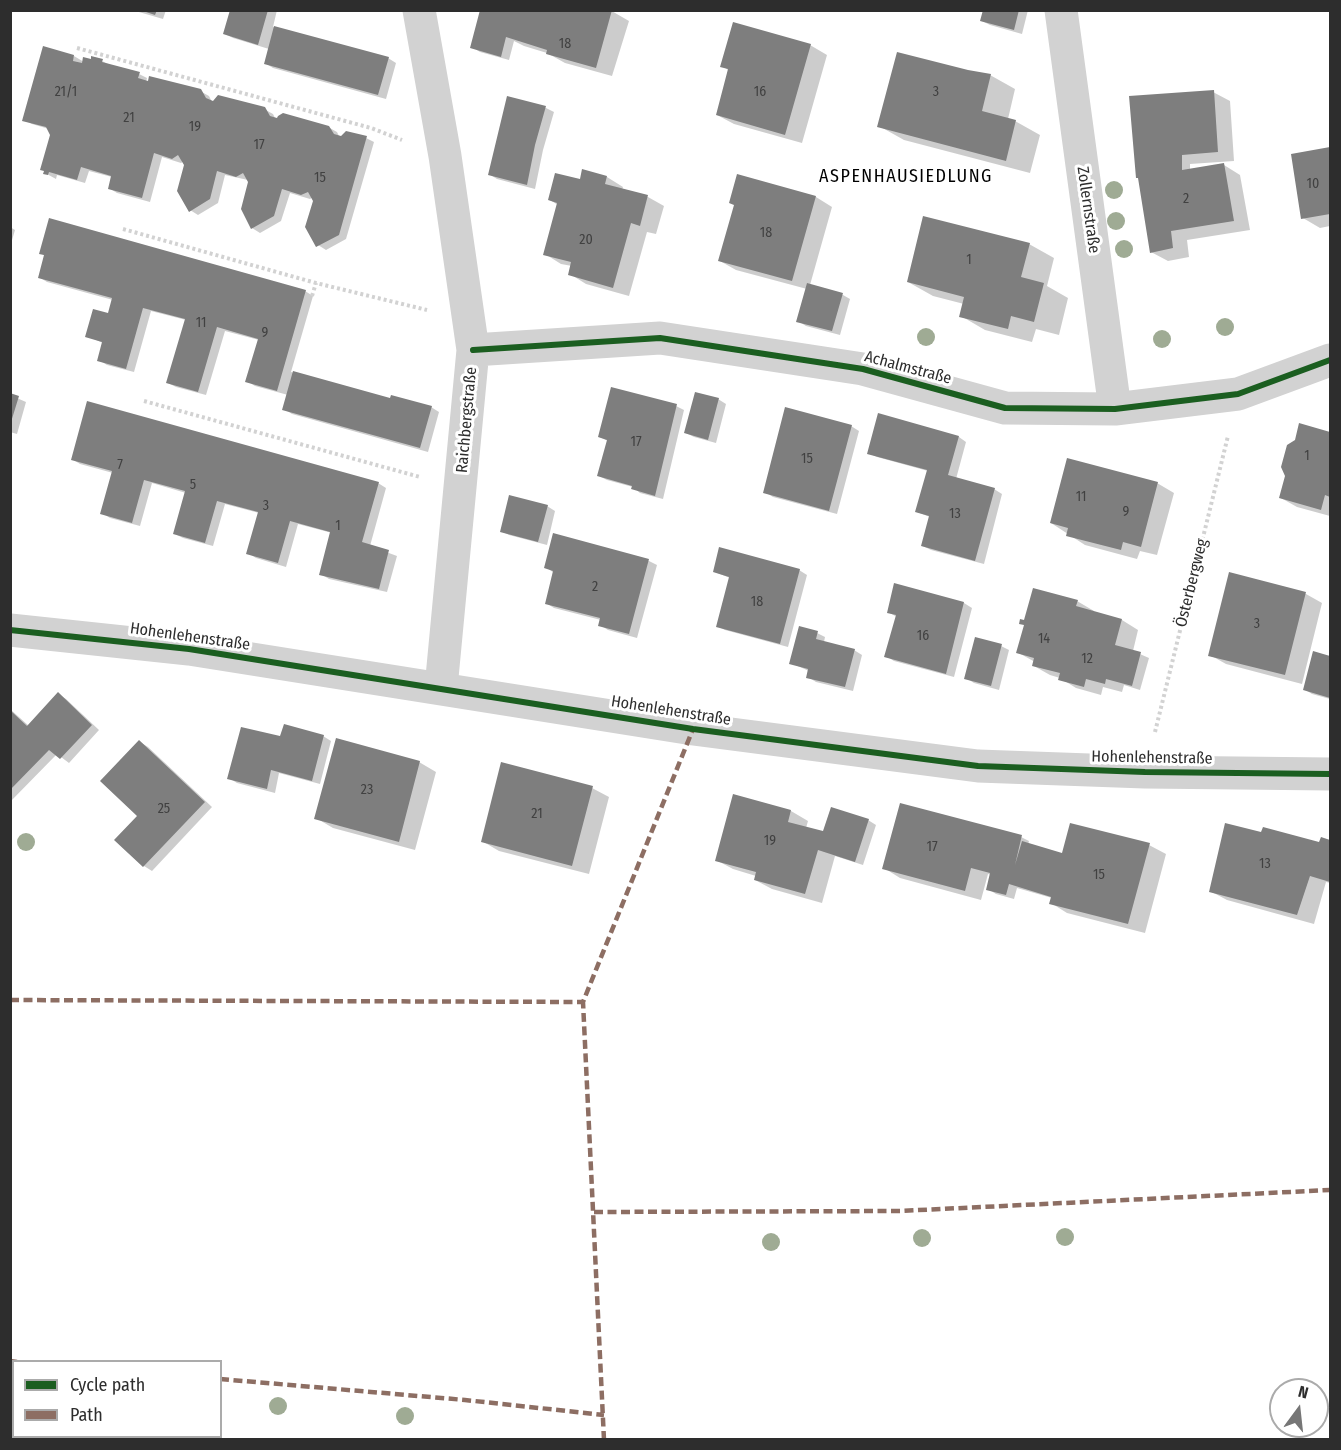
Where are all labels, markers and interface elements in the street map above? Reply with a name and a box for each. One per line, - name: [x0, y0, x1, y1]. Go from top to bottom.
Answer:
- house number: 18: [559, 36, 571, 52]
- house number: 21/1: [55, 84, 77, 100]
- house number: 16: [754, 84, 766, 100]
- house number: 3: [933, 84, 939, 100]
- house number: 21: [123, 110, 135, 126]
- house number: 19: [189, 119, 201, 135]
- house number: 17: [253, 137, 265, 153]
- street label: Zollernstraße: [1072, 165, 1104, 255]
- district label: ASPENHAUSIEDLUNG: [819, 166, 993, 188]
- house number: 15: [314, 170, 326, 186]
- house number: 10: [1307, 176, 1319, 192]
- house number: 2: [1183, 191, 1189, 207]
- house number: 18: [760, 225, 772, 241]
- house number: 20: [579, 232, 593, 248]
- house number: 1: [966, 252, 972, 268]
- house number: 11: [196, 315, 206, 331]
- house number: 9: [262, 325, 268, 341]
- street label: Achalmstraße: [862, 347, 954, 389]
- street label: Raichbergstraße: [453, 366, 481, 474]
- house number: 17: [630, 434, 642, 450]
- house number: 1: [1304, 448, 1310, 464]
- house number: 15: [801, 451, 813, 467]
- house number: 7: [117, 457, 123, 473]
- house number: 5: [190, 477, 196, 493]
- house number: 11: [1076, 489, 1086, 505]
- house number: 3: [263, 498, 269, 514]
- house number: 9: [1123, 504, 1129, 520]
- house number: 13: [949, 506, 961, 522]
- house number: 1: [335, 518, 341, 534]
- street label: Österbergweg: [1172, 537, 1212, 629]
- house number: 2: [592, 579, 598, 595]
- house number: 18: [751, 594, 763, 610]
- house number: 3: [1254, 616, 1260, 632]
- street label: Hohenlehenstraße: [129, 619, 251, 655]
- house number: 16: [917, 628, 929, 644]
- house number: 14: [1038, 631, 1050, 647]
- house number: 12: [1081, 651, 1093, 667]
- street label: Hohenlehenstraße: [610, 692, 732, 730]
- street label: Hohenlehenstraße: [1091, 747, 1213, 769]
- house number: 23: [361, 782, 373, 798]
- house number: 25: [158, 801, 170, 817]
- house number: 21: [531, 806, 543, 822]
- house number: 19: [764, 833, 776, 849]
- house number: 17: [926, 839, 938, 855]
- house number: 13: [1259, 856, 1271, 872]
- house number: 15: [1093, 867, 1105, 883]
- legend: [12, 1360, 222, 1438]
- text: Cycle path: [70, 1374, 145, 1396]
- north arrow: [1269, 1378, 1329, 1438]
- text: N: [1296, 1382, 1310, 1402]
- text: Path: [70, 1404, 103, 1426]

